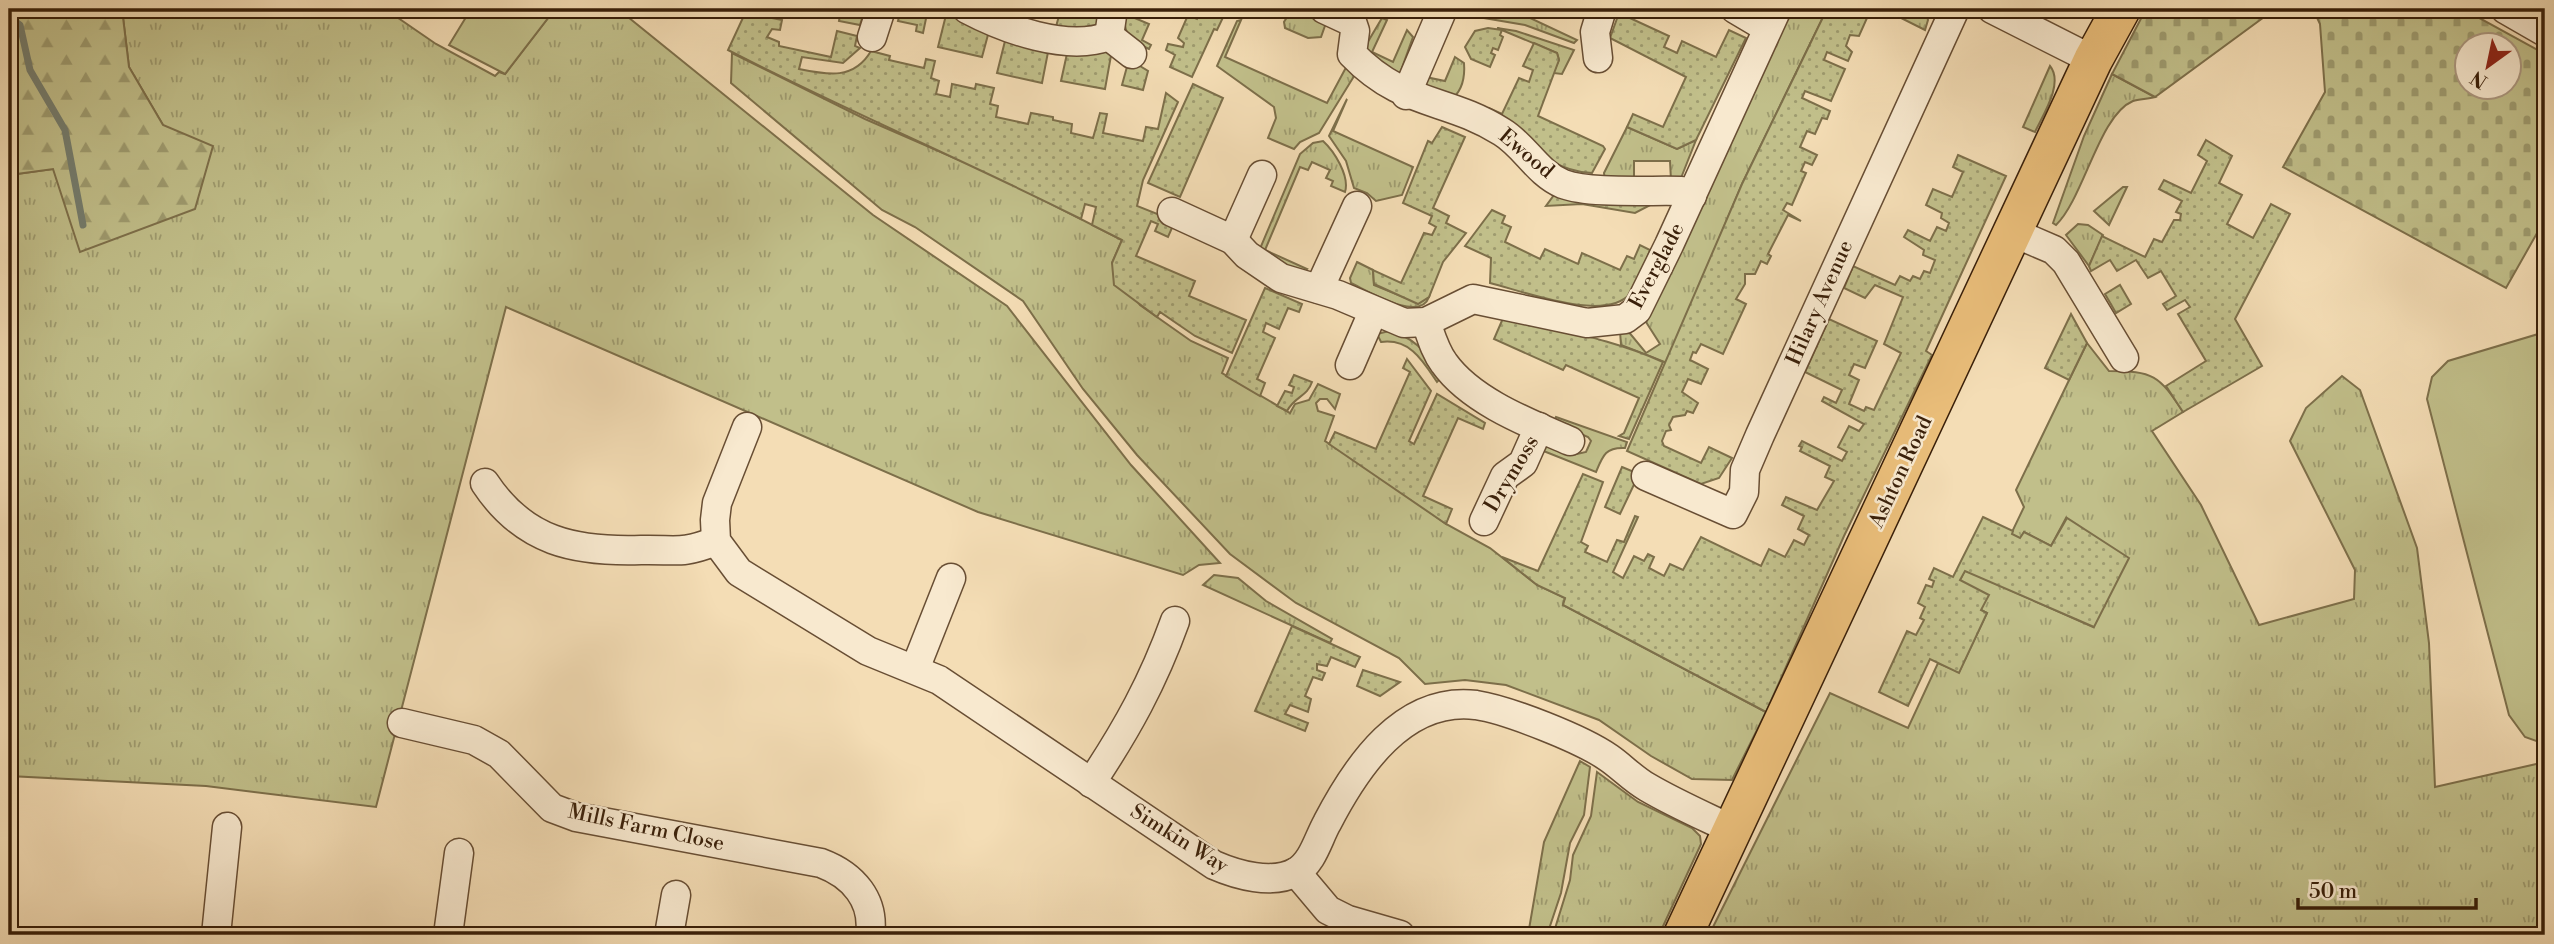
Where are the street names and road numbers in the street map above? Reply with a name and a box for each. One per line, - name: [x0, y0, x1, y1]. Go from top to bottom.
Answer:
- street label: Ewood: [1493, 123, 1559, 185]
- street label: Everglade: [1624, 219, 1690, 313]
- street label: Hilary Avenue: [1781, 236, 1859, 370]
- street label: Ashton Road: [1863, 412, 1938, 533]
- street label: Drymoss: [1479, 431, 1545, 517]
- street label: Mills Farm Close: [566, 799, 726, 857]
- street label: Simkin Way: [1125, 799, 1233, 880]

